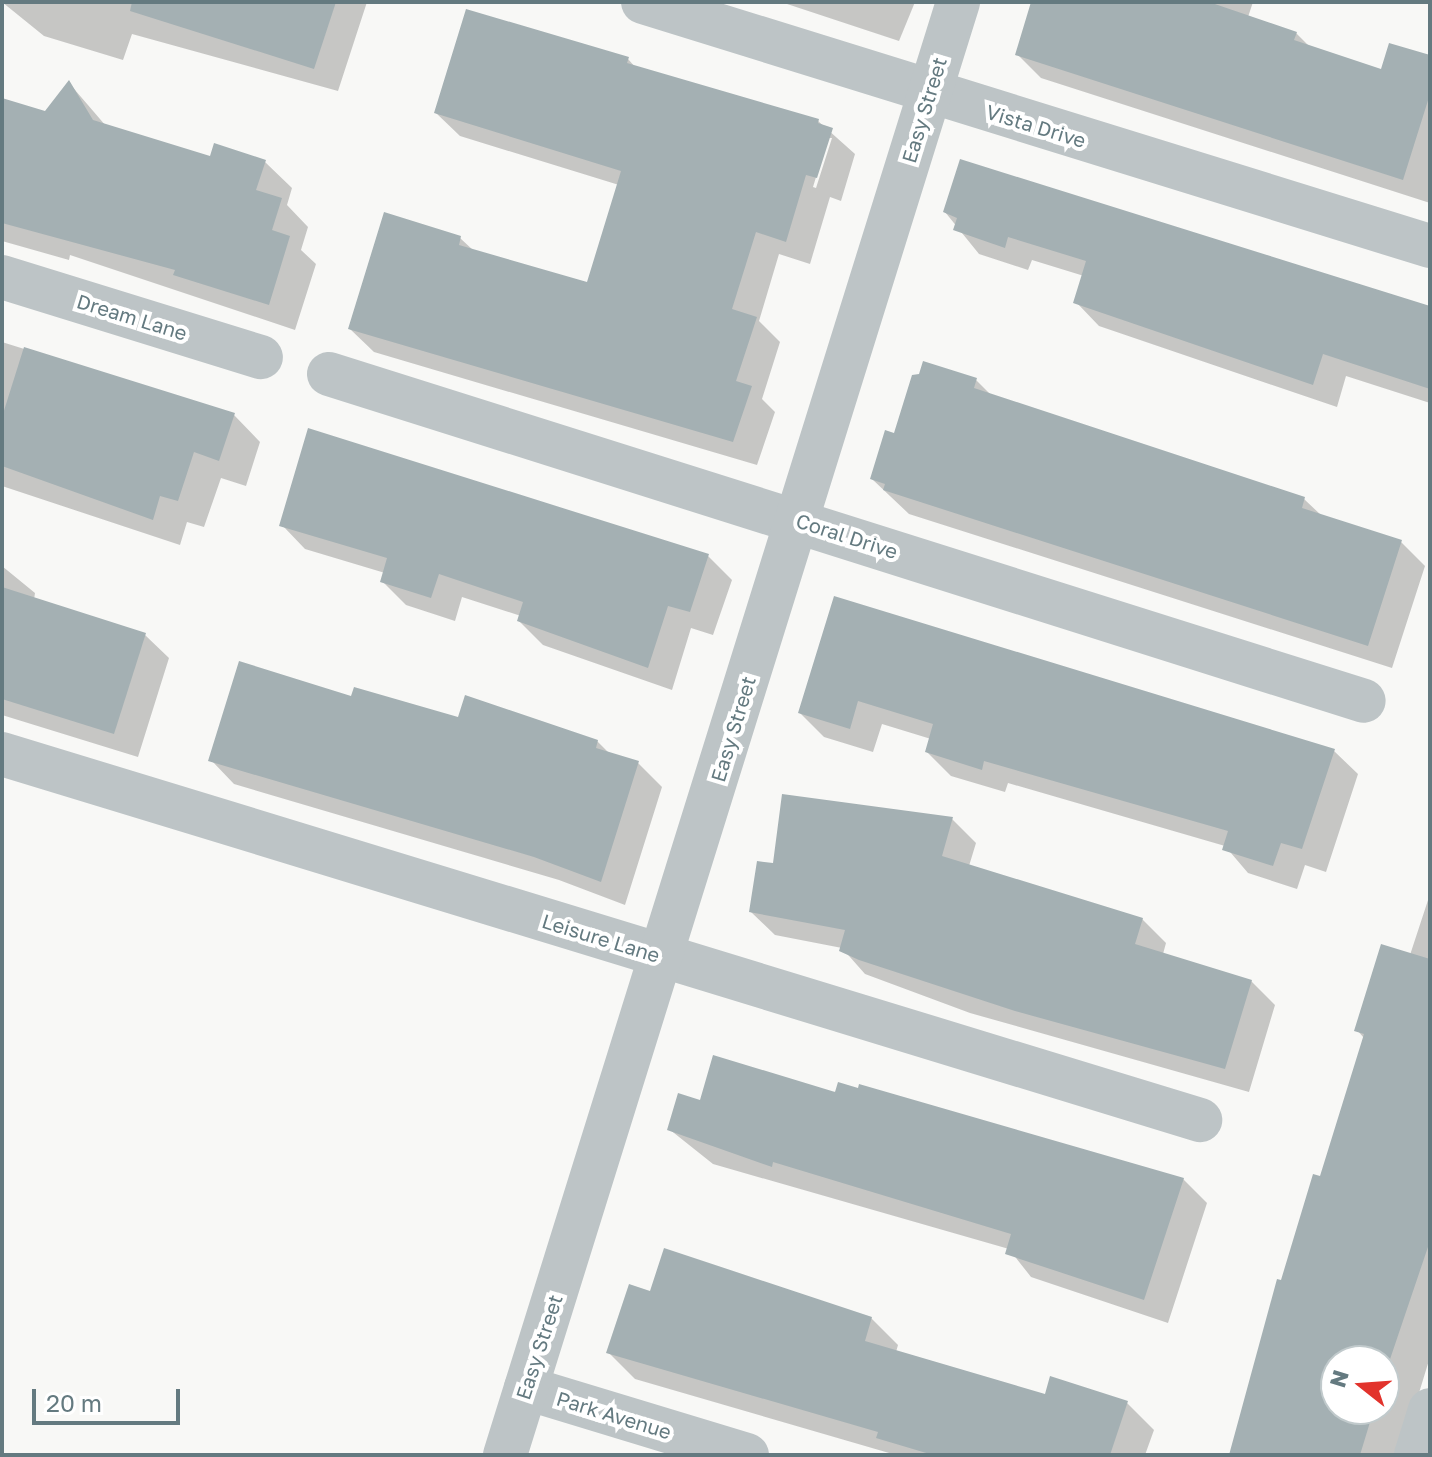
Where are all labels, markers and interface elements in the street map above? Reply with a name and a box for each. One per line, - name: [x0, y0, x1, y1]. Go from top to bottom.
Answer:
- street label: Easy Street: [897, 54, 951, 166]
- street label: Vista Drive: [983, 99, 1089, 153]
- street label: Dream Lane: [74, 289, 190, 345]
- street label: Coral Drive: [793, 508, 901, 564]
- street label: Easy Street: [706, 673, 760, 785]
- street label: Leisure Lane: [539, 909, 663, 967]
- street label: Easy Street: [511, 1291, 567, 1403]
- north arrow: [1320, 1345, 1400, 1425]
- text: N: [1323, 1366, 1354, 1390]
- scale bar: [36, 1373, 184, 1423]
- street label: Park Avenue: [554, 1386, 674, 1444]
- text: 20 m: [46, 1388, 102, 1417]

